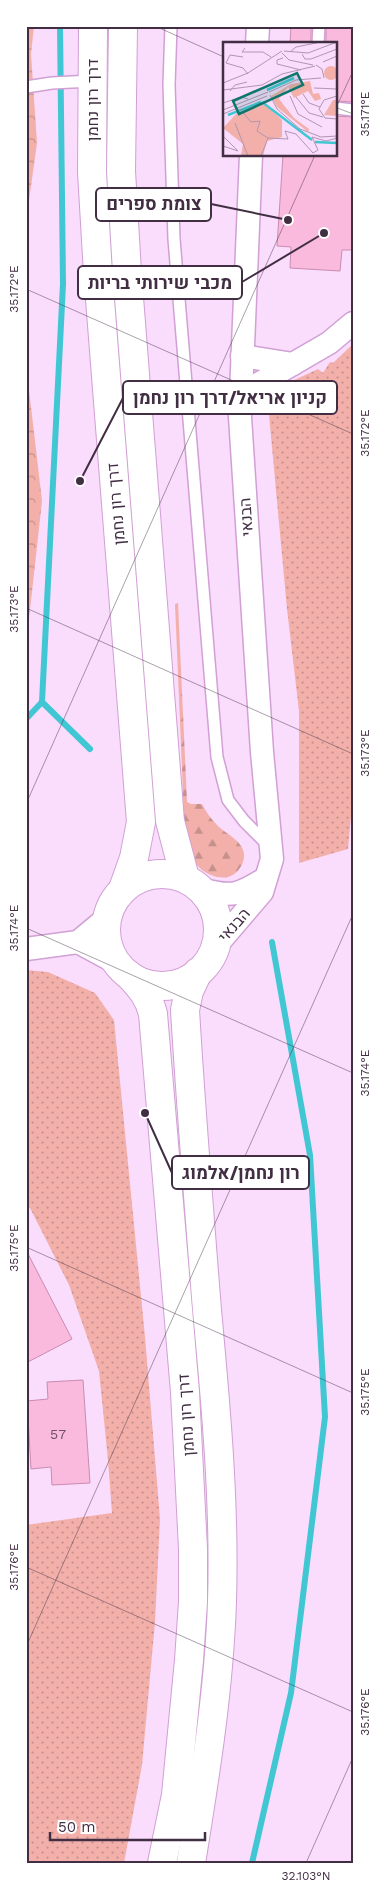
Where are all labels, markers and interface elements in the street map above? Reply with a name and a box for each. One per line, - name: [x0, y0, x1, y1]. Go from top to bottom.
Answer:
- inset map: [223, 42, 336, 156]
- street label: דרך רון נחמן: [83, 59, 102, 141]
- text: 35.171°E: [358, 91, 372, 137]
- callout: צומת ספרים: [96, 188, 211, 221]
- text: צומת ספרים: [106, 193, 202, 214]
- text: 35.172°E: [7, 265, 21, 313]
- callout: מכבי שירותי בריות: [78, 266, 242, 299]
- text: מכבי שירותי בריות: [88, 272, 232, 293]
- callout: קניון אריאל/דרך רון נחמן: [123, 381, 337, 414]
- text: קניון אריאל/דרך רון נחמן: [133, 387, 327, 408]
- text: 35.172°E: [358, 409, 372, 457]
- street label: דרך רון נחמן: [103, 462, 129, 546]
- street label: הבנאי: [235, 497, 257, 537]
- text: 35.173°E: [7, 585, 21, 633]
- text: 35.173°E: [358, 729, 372, 777]
- text: 35.174°E: [7, 904, 21, 951]
- street label: הבנאי: [214, 904, 254, 946]
- text: 35.174°E: [358, 1049, 372, 1096]
- callout: רון נחמן/אלמוג: [172, 1156, 309, 1189]
- text: רון נחמן/אלמוג: [182, 1162, 300, 1183]
- text: 35.175°E: [7, 1224, 21, 1272]
- text: 35.175°E: [358, 1368, 372, 1416]
- street label: דרך רון נחמן: [174, 1373, 198, 1457]
- house number: 57: [50, 1426, 66, 1442]
- text: 35.176°E: [7, 1543, 21, 1591]
- text: 35.176°E: [358, 1688, 372, 1736]
- scale bar: [50, 1809, 205, 1841]
- text: 50 m: [58, 1818, 95, 1836]
- text: 32.103°N: [282, 1869, 331, 1883]

